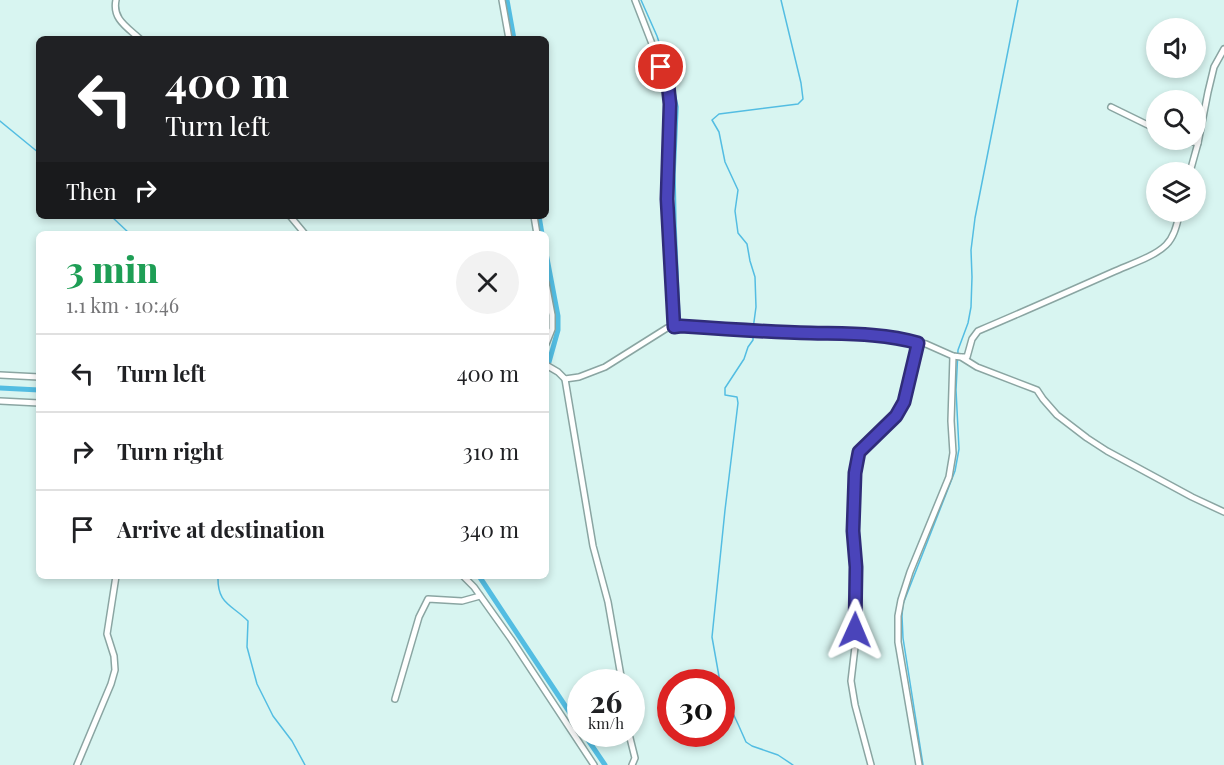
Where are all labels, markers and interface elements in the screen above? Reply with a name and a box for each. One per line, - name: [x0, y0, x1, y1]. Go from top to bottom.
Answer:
- map controls: [1146, 18, 1206, 222]
- button: sound: [1146, 18, 1206, 78]
- pin: [635, 41, 686, 92]
- icon: arrive: [644, 50, 677, 83]
- text: 400 m: [165, 53, 289, 109]
- icon: left: [66, 60, 144, 138]
- button: search: [1146, 90, 1206, 150]
- text: Turn left: [165, 107, 269, 143]
- button: layers: [1146, 162, 1206, 222]
- icon: right: [129, 174, 162, 207]
- text: Then: [66, 176, 117, 206]
- text: 3 min: [66, 244, 159, 292]
- button: close: [456, 251, 519, 314]
- text: 1.1 km · 10:46: [66, 291, 179, 318]
- icon: left: [66, 357, 99, 390]
- text: Turn left: [117, 358, 206, 388]
- text: 400 m: [457, 358, 519, 388]
- icon: right: [66, 435, 99, 468]
- text: Turn right: [117, 436, 223, 466]
- text: 310 m: [463, 436, 519, 466]
- icon: arrive: [66, 513, 99, 546]
- text: Arrive at destination: [117, 514, 325, 544]
- text: 340 m: [460, 514, 519, 544]
- position arrow: [823, 598, 887, 662]
- speed limit sign: 30: [657, 669, 735, 747]
- text: 26: [590, 681, 622, 721]
- text: km/h: [588, 713, 624, 733]

